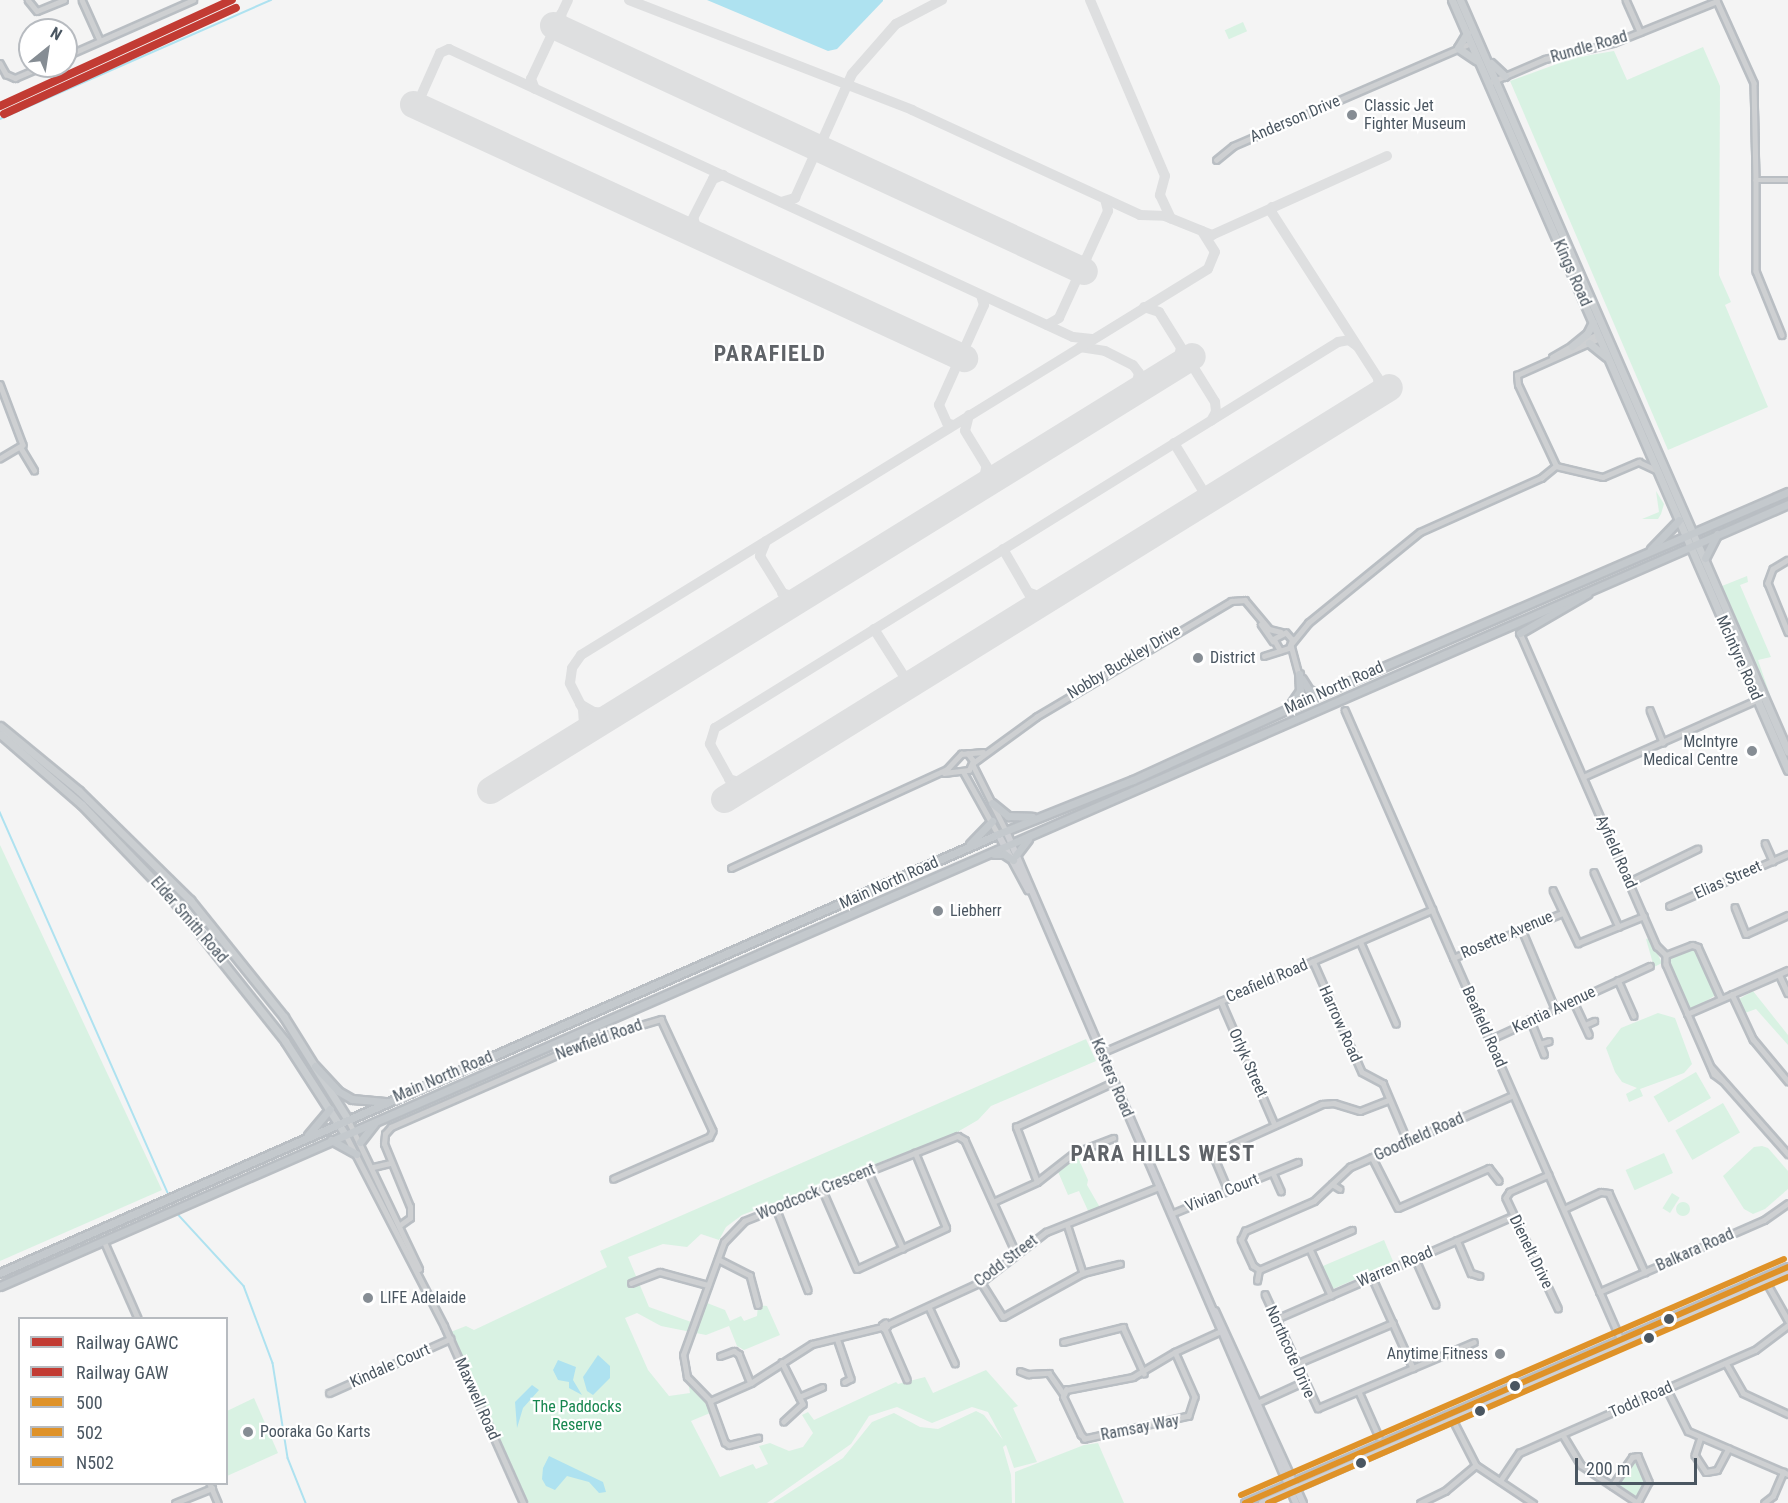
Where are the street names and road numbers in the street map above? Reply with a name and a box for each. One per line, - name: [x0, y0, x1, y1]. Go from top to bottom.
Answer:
- street label: Rundle Road: [1548, 27, 1630, 67]
- street label: Anderson Drive: [1247, 91, 1343, 147]
- street label: Kings Road: [1549, 237, 1595, 309]
- street label: McIntyre Road: [1712, 613, 1766, 703]
- street label: Nobby Buckley Drive: [1064, 621, 1184, 703]
- street label: Main North Road: [1282, 658, 1386, 718]
- street label: Ayfield Road: [1591, 812, 1641, 892]
- street label: Main North Road: [837, 853, 941, 913]
- street label: Elias Street: [1691, 857, 1765, 903]
- street label: Elder Smith Road: [146, 873, 232, 967]
- street label: Rosette Avenue: [1458, 907, 1556, 963]
- street label: Ceafield Road: [1223, 955, 1311, 1007]
- street label: Kentia Avenue: [1509, 982, 1599, 1038]
- street label: Harrow Road: [1315, 983, 1365, 1065]
- street label: Beafield Road: [1458, 984, 1510, 1070]
- street label: Newfield Road: [553, 1015, 645, 1065]
- street label: Orlyk Street: [1224, 1026, 1272, 1100]
- street label: Kesters Road: [1087, 1036, 1137, 1120]
- street label: Main North Road: [390, 1047, 496, 1107]
- street label: Goodfield Road: [1371, 1109, 1467, 1165]
- street label: Woodcock Crescent: [754, 1160, 878, 1224]
- street label: Vivian Court: [1183, 1170, 1261, 1216]
- street label: Dienelt Drive: [1505, 1212, 1557, 1292]
- street label: Balkara Road: [1653, 1224, 1737, 1276]
- street label: Codd Street: [971, 1231, 1041, 1291]
- street label: Warren Road: [1354, 1242, 1436, 1292]
- street label: Northcote Drive: [1261, 1303, 1319, 1401]
- street label: Kindale Court: [347, 1340, 433, 1392]
- street label: Maxwell Road: [450, 1355, 504, 1443]
- street label: Todd Road: [1606, 1378, 1676, 1422]
- street label: Ramsay Way: [1099, 1411, 1181, 1445]

